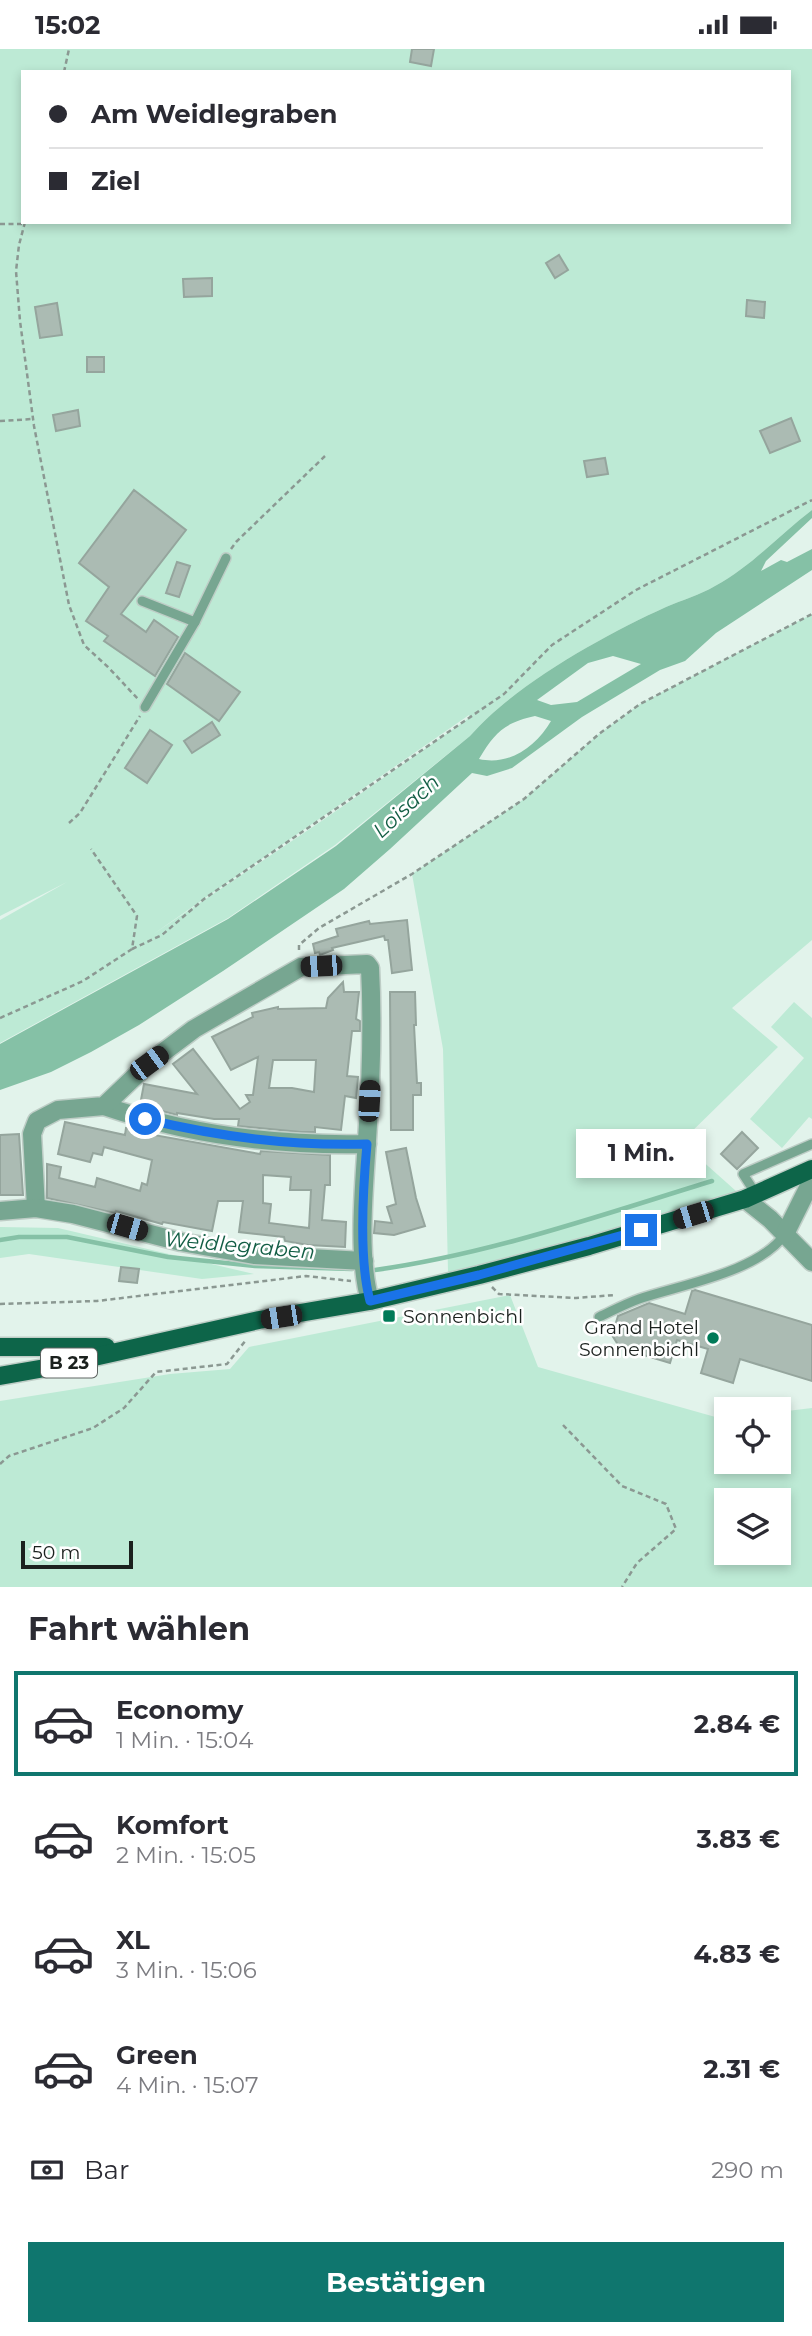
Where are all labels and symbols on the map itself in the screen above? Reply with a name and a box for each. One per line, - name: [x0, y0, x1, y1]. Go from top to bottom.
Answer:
- water label: Loisach: [368, 769, 444, 843]
- car: [300, 954, 343, 978]
- car: [126, 1042, 173, 1084]
- car: [358, 1079, 381, 1123]
- route start: [129, 1103, 161, 1135]
- callout: 1 Min.: [576, 1129, 706, 1177]
- car: [670, 1199, 717, 1231]
- car: [104, 1211, 151, 1243]
- route end: [625, 1214, 657, 1246]
- water label: Weidlegraben: [164, 1226, 316, 1264]
- car: [259, 1303, 304, 1331]
- place label: Sonnenbichl: [403, 1305, 523, 1328]
- marker: Sonnenbichl: [381, 1308, 397, 1324]
- place label: Grand Hotel Sonnenbichl: [579, 1316, 699, 1361]
- marker: Grand Hotel Sonnenbichl: [705, 1330, 721, 1346]
- road number: B 23: [41, 1349, 97, 1378]
- scale bar: [21, 1538, 133, 1570]

